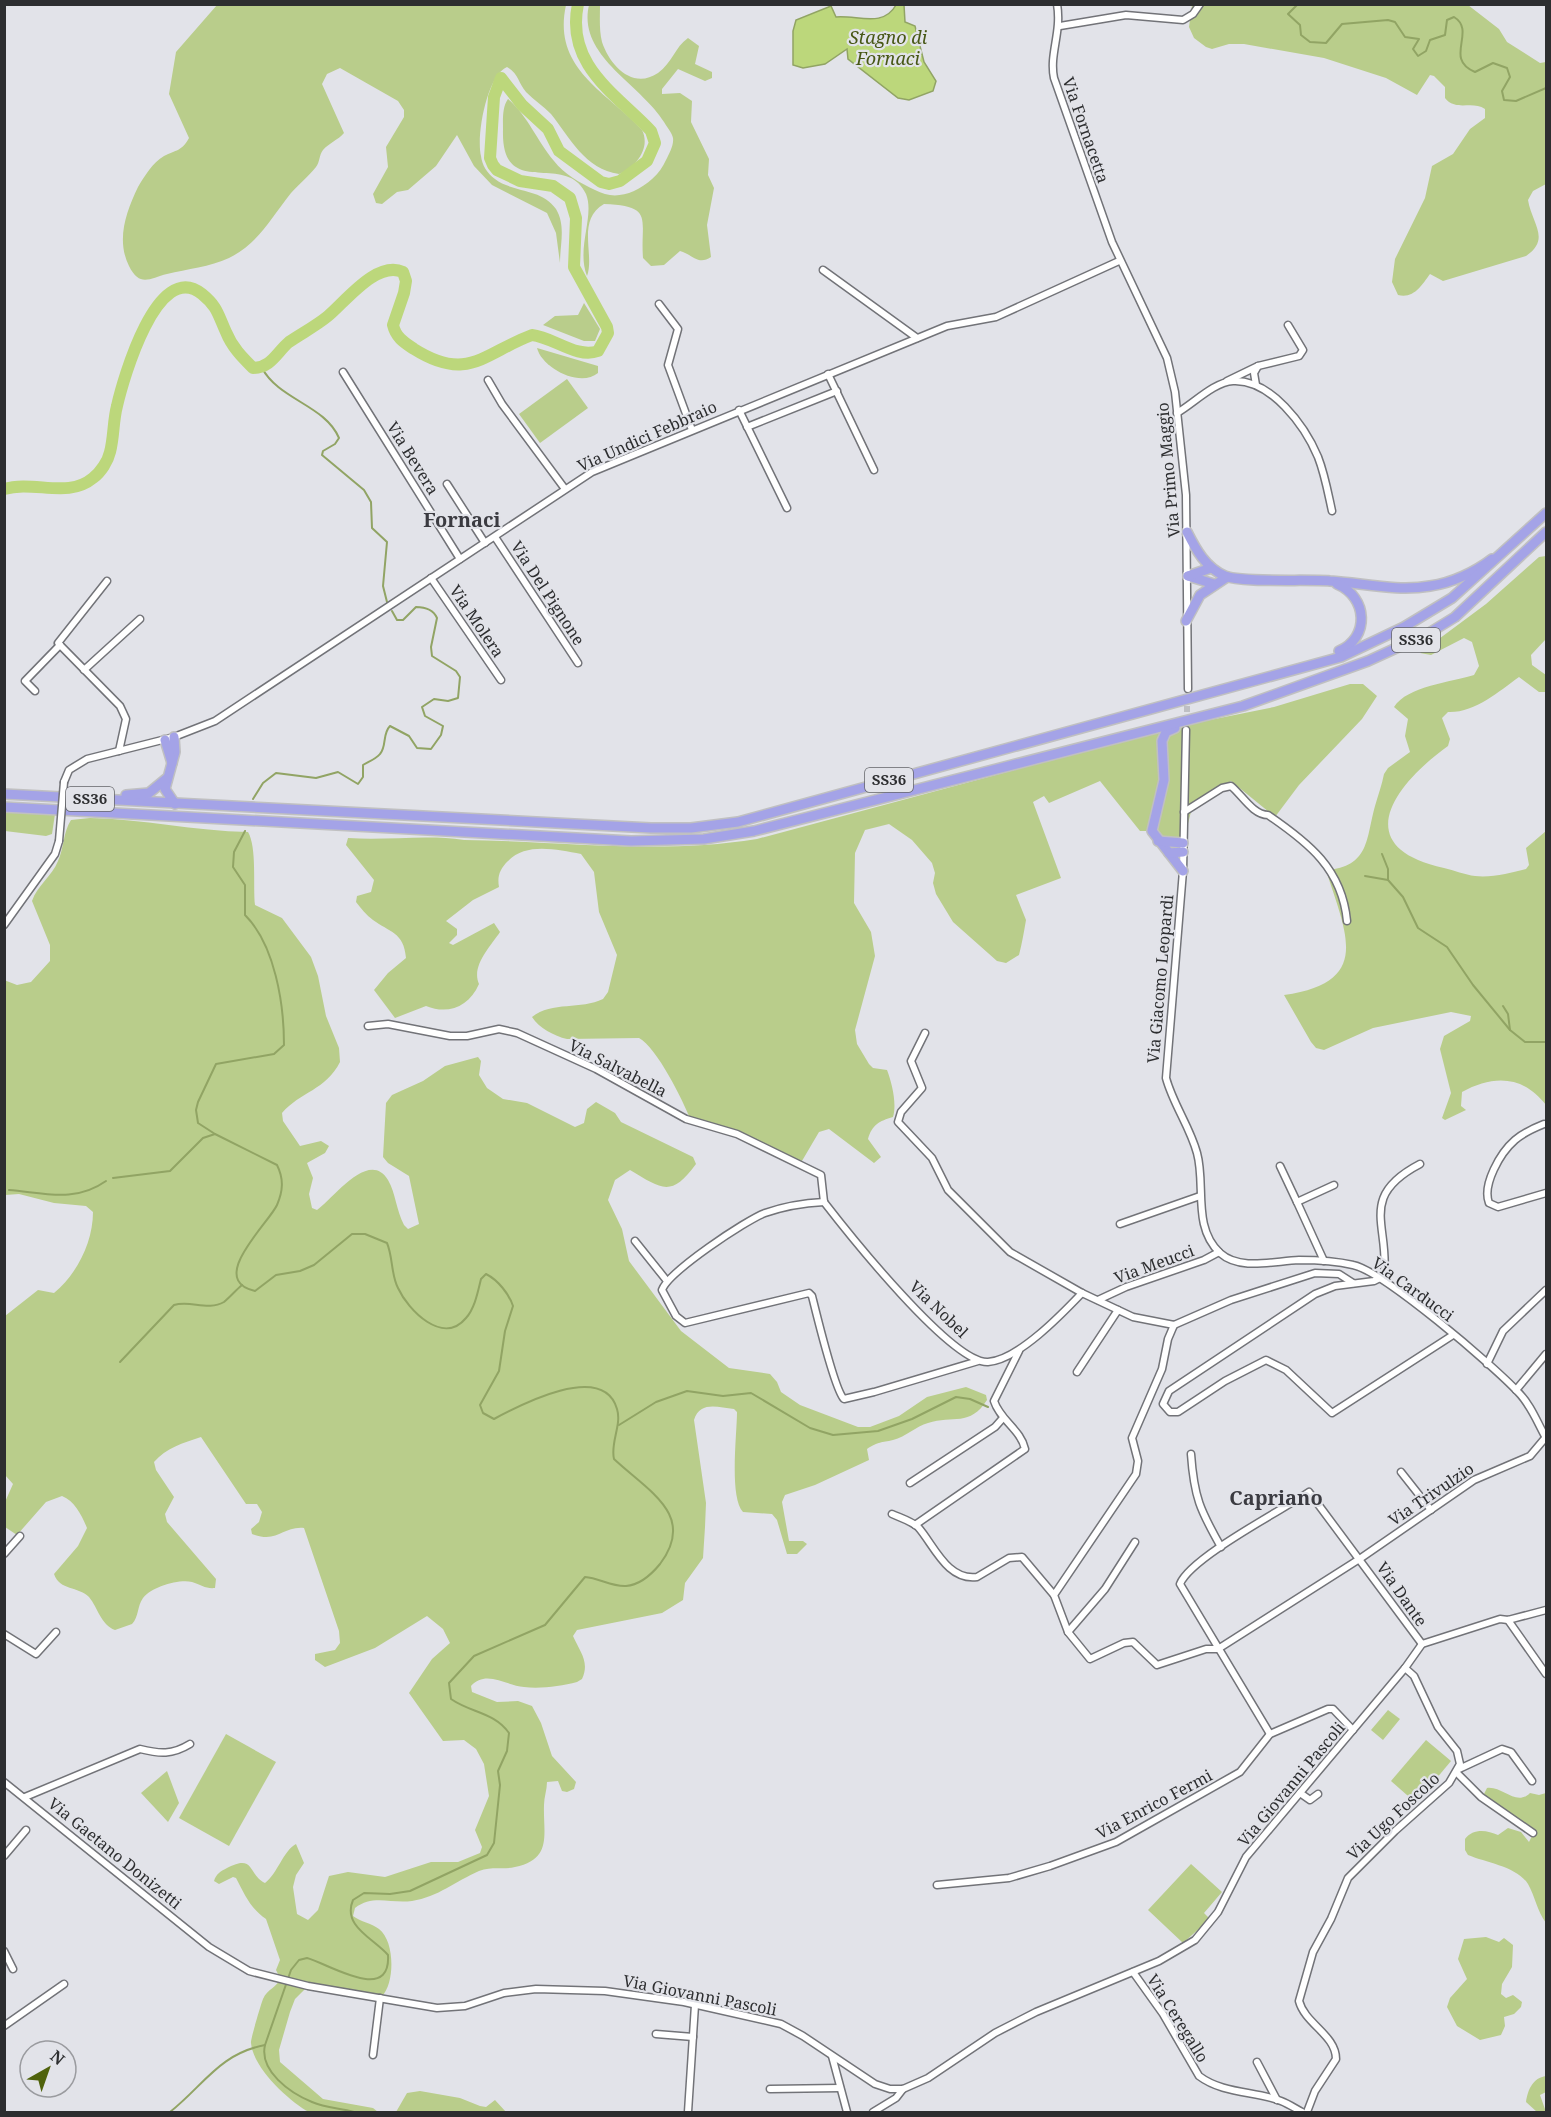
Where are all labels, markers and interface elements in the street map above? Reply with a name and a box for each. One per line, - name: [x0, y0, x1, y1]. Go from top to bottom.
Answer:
- water label: Stagno di Fornaci: [849, 25, 928, 70]
- street label: Via Fornacetta: [1058, 74, 1114, 186]
- street label: Via Undici Febbraio: [574, 395, 720, 477]
- street label: Via Primo Maggio: [1151, 402, 1185, 538]
- street label: Via Bevera: [382, 417, 444, 499]
- district label: Fornaci: [423, 506, 501, 533]
- street label: Via Del Pignone: [506, 537, 590, 649]
- street label: Via Molera: [445, 580, 509, 662]
- road number: SS36: [1392, 628, 1440, 652]
- road number: SS36: [865, 768, 913, 792]
- road number: SS36: [66, 787, 114, 811]
- street label: Via Giacomo Leopardi: [1142, 894, 1178, 1064]
- street label: Via Salvabella: [565, 1034, 671, 1102]
- street label: Via Meucci: [1111, 1239, 1197, 1289]
- street label: Via Carducci: [1368, 1252, 1458, 1326]
- street label: Via Nobel: [905, 1275, 973, 1343]
- street label: Via Trivulzio: [1384, 1457, 1478, 1531]
- district label: Capriano: [1229, 1484, 1323, 1511]
- street label: Via Dante: [1372, 1557, 1432, 1631]
- street label: Via Giovanni Pascoli: [1232, 1717, 1350, 1851]
- street label: Via Enrico Fermi: [1092, 1764, 1216, 1844]
- street label: Via Ugo Foscolo: [1342, 1767, 1444, 1865]
- street label: Via Gaetano Donizetti: [44, 1792, 186, 1914]
- street label: Via Giovanni Pascoli: [621, 1969, 779, 2021]
- street label: Via Ceregallo: [1142, 1970, 1214, 2066]
- north arrow: [18, 2039, 78, 2099]
- text: N: [46, 2045, 70, 2070]

